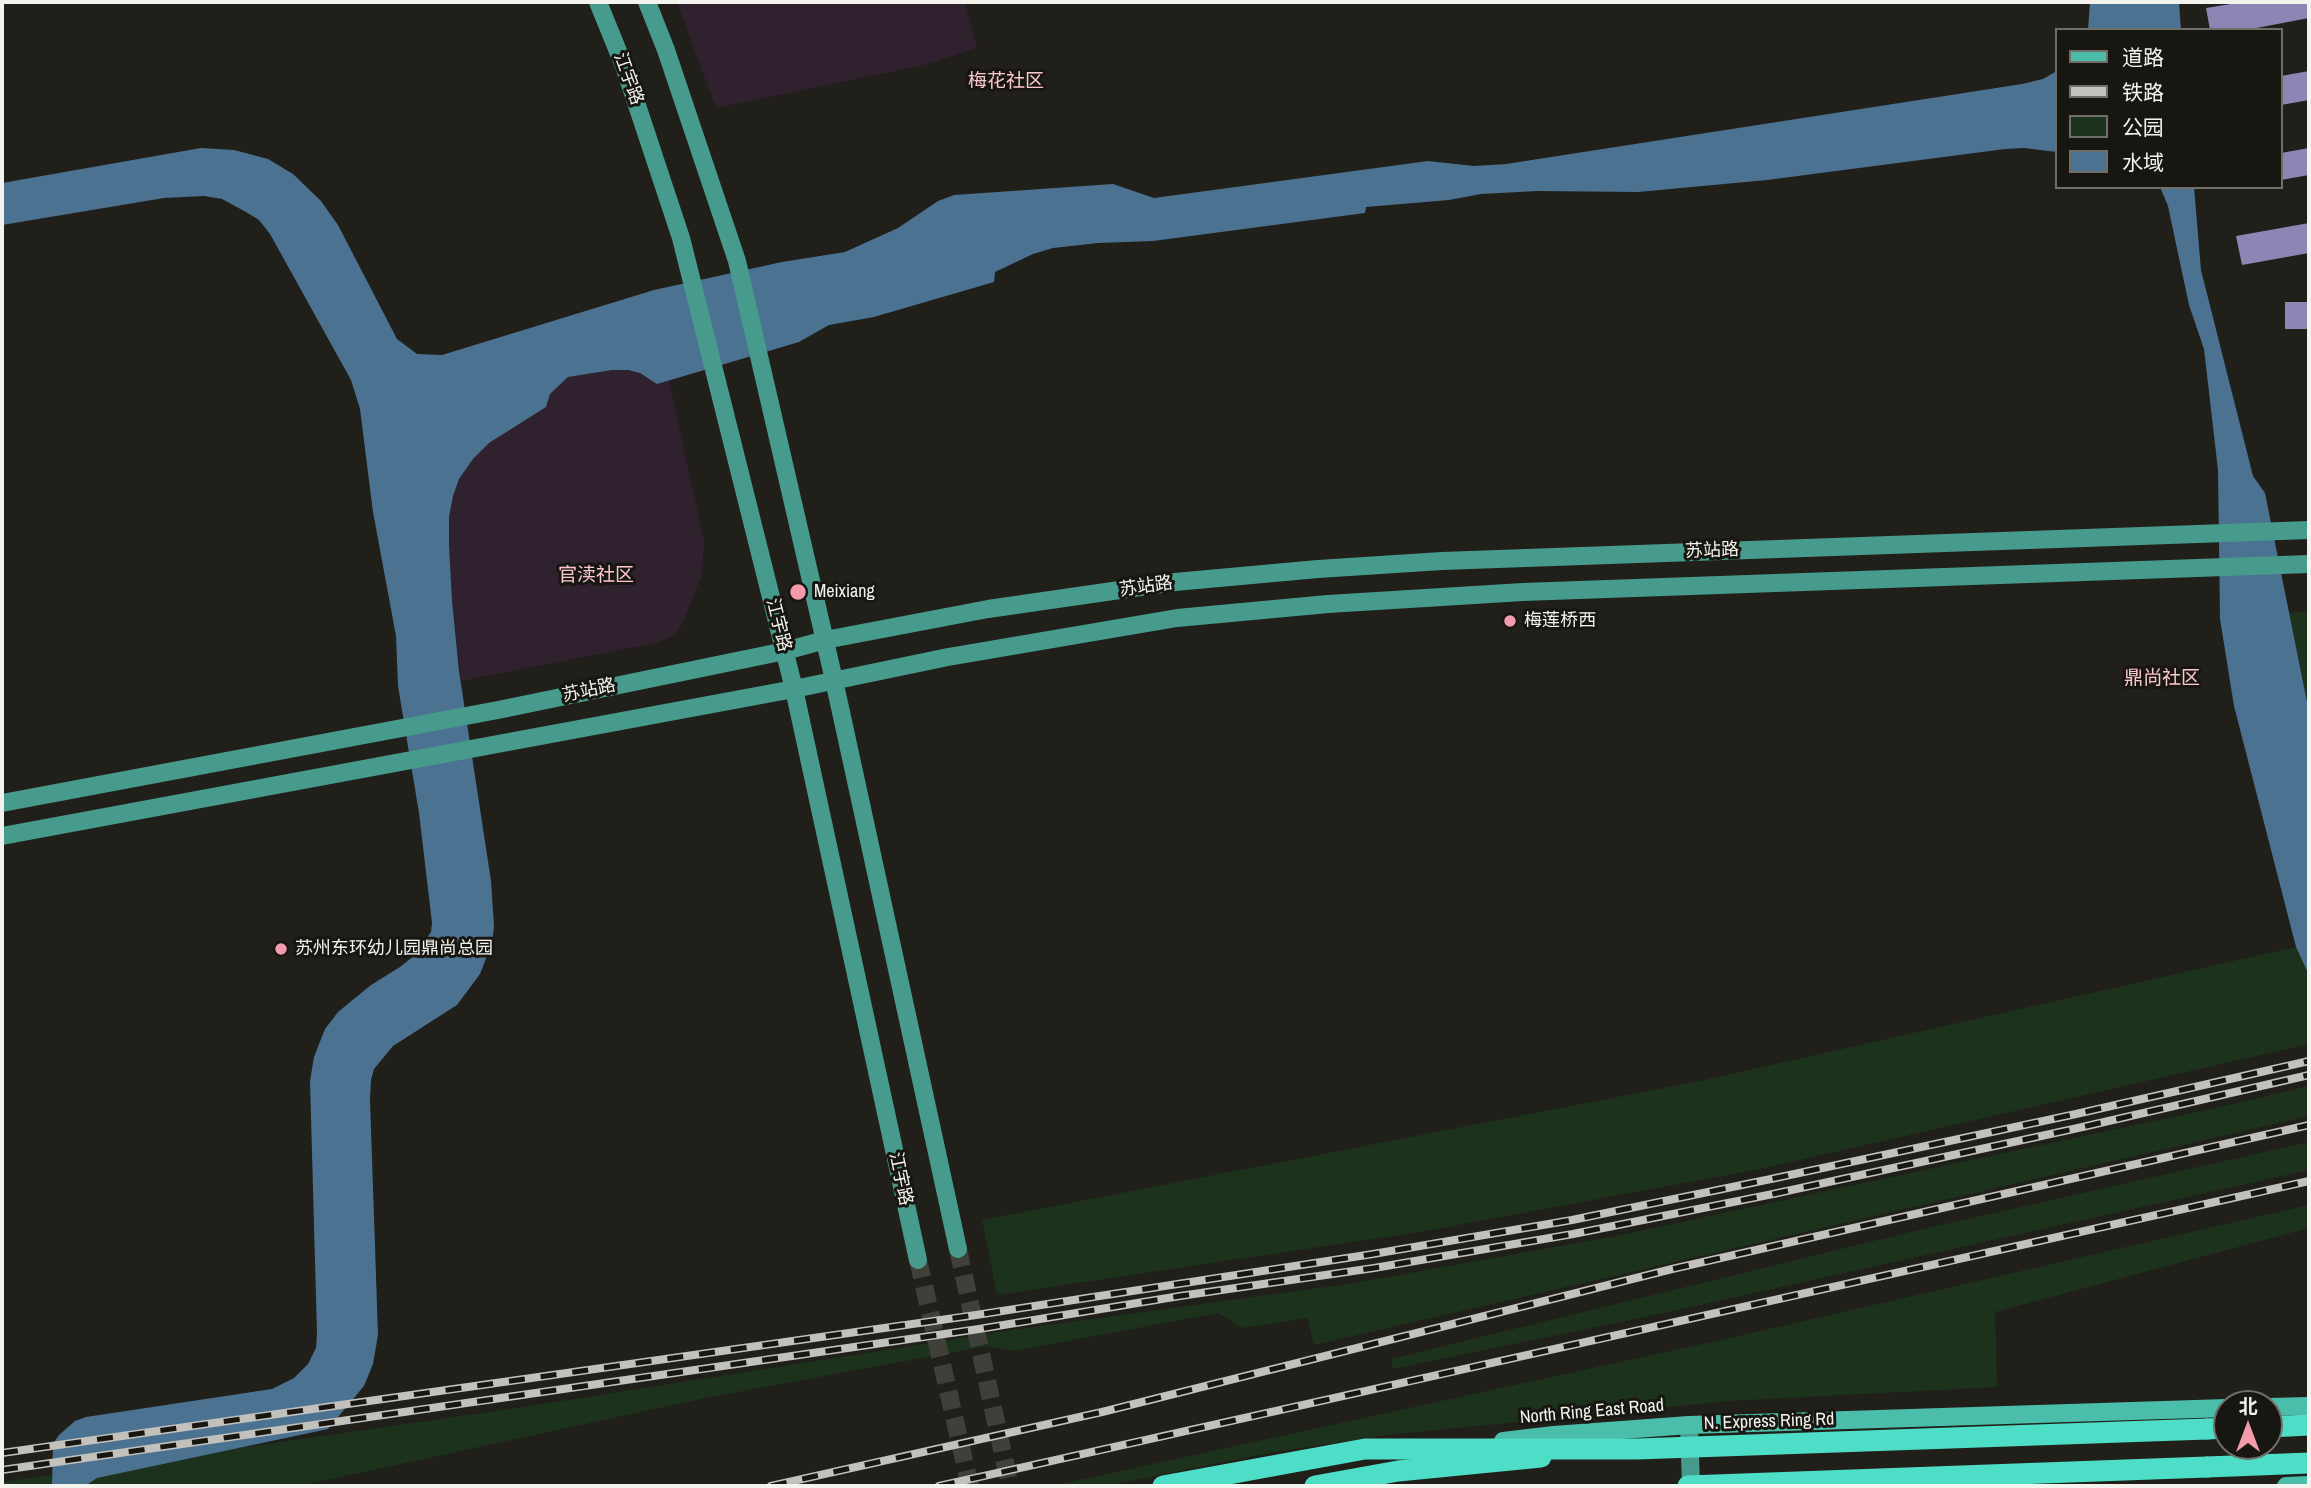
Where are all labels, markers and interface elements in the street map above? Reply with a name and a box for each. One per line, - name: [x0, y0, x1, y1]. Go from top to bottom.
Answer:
- legend: [2056, 28, 2283, 189]
- text: 道路: [2122, 43, 2164, 72]
- street label: 江宇路: [609, 50, 647, 108]
- district label: 梅花社区: [968, 71, 1044, 93]
- text: 铁路: [2122, 78, 2164, 107]
- text: 公园: [2122, 113, 2164, 142]
- text: 水域: [2122, 148, 2164, 177]
- street label: 苏站路: [1685, 539, 1739, 563]
- district label: 官渎社区: [558, 565, 634, 587]
- street label: 苏站路: [1118, 573, 1174, 601]
- place label: Meixiang: [814, 581, 875, 603]
- marker: Meixiang: [788, 582, 808, 602]
- street label: 江宇路: [761, 596, 795, 654]
- place label: 梅莲桥西: [1524, 610, 1596, 632]
- marker: 梅莲桥西: [1502, 613, 1518, 629]
- district label: 鼎尚社区: [2124, 668, 2200, 690]
- street label: 苏站路: [560, 675, 618, 707]
- place label: 苏州东环幼儿园鼎尚总园: [295, 938, 493, 960]
- marker: 苏州东环幼儿园鼎尚总园: [273, 941, 289, 957]
- street label: 江宇路: [884, 1150, 916, 1208]
- north arrow: [2213, 1390, 2283, 1460]
- text: 北: [2238, 1393, 2258, 1419]
- street label: North Ring East Road: [1519, 1395, 1665, 1429]
- street label: N. Express Ring Rd: [1703, 1409, 1835, 1435]

